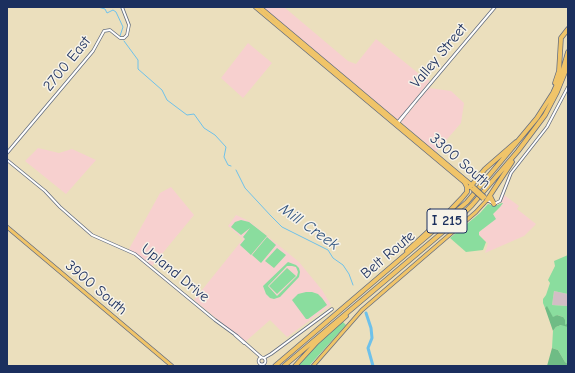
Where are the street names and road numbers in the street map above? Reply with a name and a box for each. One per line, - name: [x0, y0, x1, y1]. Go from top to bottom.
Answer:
- street label: Valley Street: [407, 20, 471, 92]
- street label: 2700 East: [39, 33, 95, 95]
- street label: 3300 South: [426, 130, 494, 192]
- road number: I 215: [427, 209, 467, 233]
- street label: Belt Route: [357, 227, 419, 283]
- street label: Upland Drive: [137, 240, 213, 306]
- street label: 3900 South: [61, 257, 131, 319]

